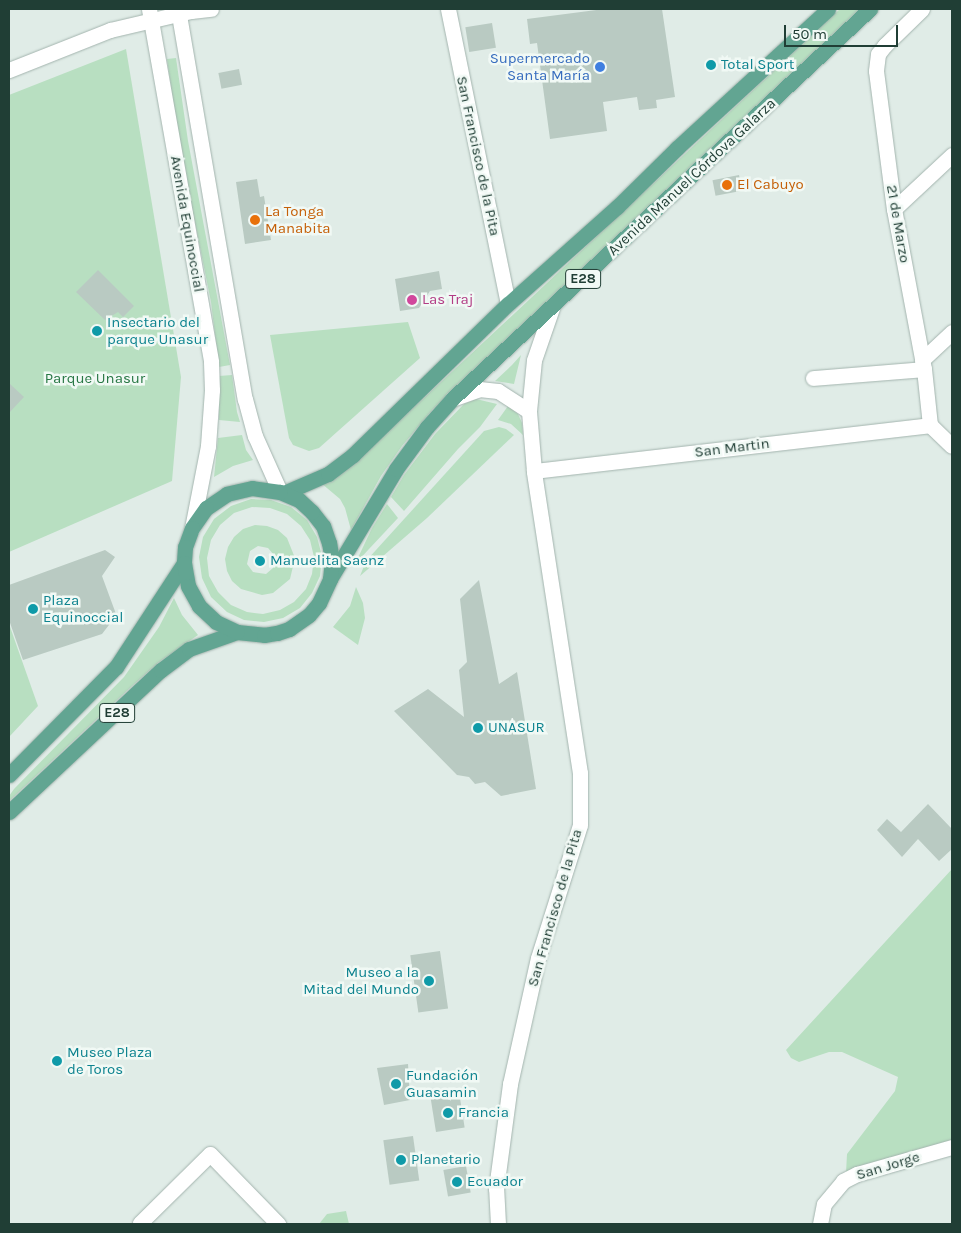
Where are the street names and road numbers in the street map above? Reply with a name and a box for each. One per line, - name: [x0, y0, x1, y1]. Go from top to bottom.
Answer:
- street label: San Francisco de la Pita: [452, 74, 504, 238]
- street label: Avenida Manuel Córdova Galarza: [604, 94, 780, 260]
- street label: Avenida Equinoccial: [166, 154, 208, 294]
- street label: 21 de Marzo: [882, 184, 914, 264]
- road number: E28: [564, 268, 602, 290]
- street label: San Martin: [693, 434, 771, 462]
- road number: E28: [98, 701, 136, 724]
- street label: San Francisco de la Pita: [524, 827, 586, 989]
- street label: San Jorge: [854, 1148, 922, 1184]

